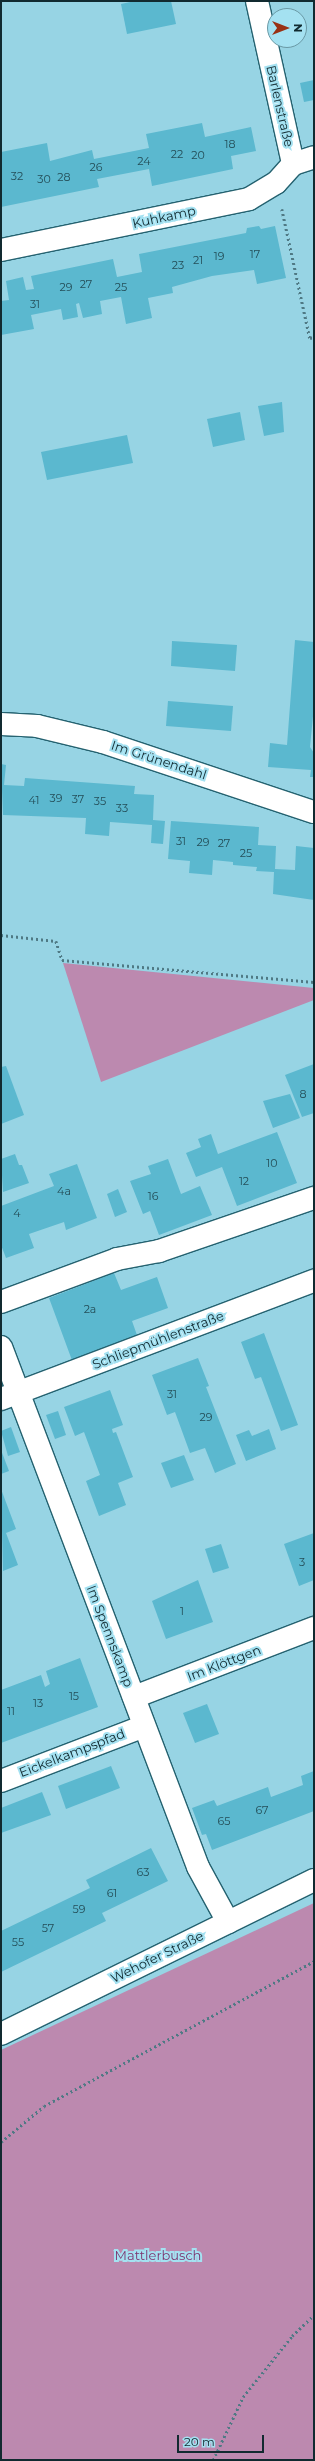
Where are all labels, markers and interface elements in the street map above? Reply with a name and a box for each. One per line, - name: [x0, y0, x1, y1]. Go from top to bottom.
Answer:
- north arrow: [267, 8, 307, 48]
- text: N: [291, 24, 305, 32]
- street label: Barlenstraße: [263, 64, 297, 148]
- house number: 18: [225, 137, 235, 151]
- house number: 22: [171, 147, 183, 161]
- house number: 20: [191, 148, 205, 162]
- house number: 24: [137, 154, 151, 168]
- house number: 26: [90, 160, 102, 174]
- house number: 32: [11, 169, 23, 183]
- house number: 28: [57, 170, 71, 184]
- house number: 30: [37, 172, 51, 186]
- street label: Kuhkamp: [131, 203, 197, 231]
- house number: 17: [250, 247, 260, 261]
- house number: 19: [214, 249, 224, 263]
- house number: 21: [193, 253, 203, 267]
- house number: 23: [172, 258, 184, 272]
- house number: 27: [80, 277, 92, 291]
- house number: 29: [60, 280, 72, 294]
- house number: 25: [115, 280, 127, 294]
- house number: 31: [30, 297, 40, 311]
- street label: Im Grünendahl: [109, 737, 209, 783]
- house number: 39: [50, 791, 62, 805]
- house number: 37: [72, 792, 84, 806]
- house number: 41: [29, 793, 39, 807]
- house number: 35: [94, 794, 106, 808]
- house number: 33: [116, 801, 128, 815]
- house number: 31: [176, 834, 186, 848]
- house number: 29: [197, 835, 209, 849]
- house number: 27: [218, 836, 230, 850]
- house number: 25: [240, 846, 252, 860]
- house number: 8: [299, 1087, 307, 1101]
- house number: 10: [266, 1156, 278, 1170]
- house number: 12: [239, 1174, 249, 1188]
- house number: 4a: [57, 1184, 71, 1198]
- house number: 16: [148, 1189, 158, 1203]
- house number: 4: [13, 1206, 21, 1220]
- house number: 2a: [84, 1302, 96, 1316]
- street label: Schliepmühlenstraße: [90, 1308, 226, 1372]
- house number: 31: [167, 1387, 177, 1401]
- house number: 29: [200, 1410, 212, 1424]
- house number: 3: [299, 1555, 305, 1569]
- street label: Im Spennskamp: [83, 1583, 137, 1689]
- house number: 1: [180, 1604, 184, 1618]
- street label: Im Klöttgen: [185, 1642, 263, 1684]
- house number: 15: [69, 1689, 79, 1703]
- house number: 13: [33, 1696, 43, 1710]
- house number: 11: [7, 1704, 15, 1718]
- street label: Eickelkampspfad: [17, 1726, 127, 1780]
- house number: 67: [255, 1803, 269, 1817]
- house number: 65: [218, 1814, 230, 1828]
- house number: 63: [137, 1865, 149, 1879]
- house number: 61: [107, 1886, 117, 1900]
- house number: 59: [73, 1902, 85, 1916]
- house number: 57: [42, 1921, 54, 1935]
- street label: Wehofer Straße: [108, 1928, 206, 1986]
- house number: 55: [12, 1935, 24, 1949]
- park label: Mattlerbusch: [115, 2247, 201, 2263]
- scale bar: [179, 2427, 266, 2453]
- text: 20 m: [184, 2434, 215, 2449]

